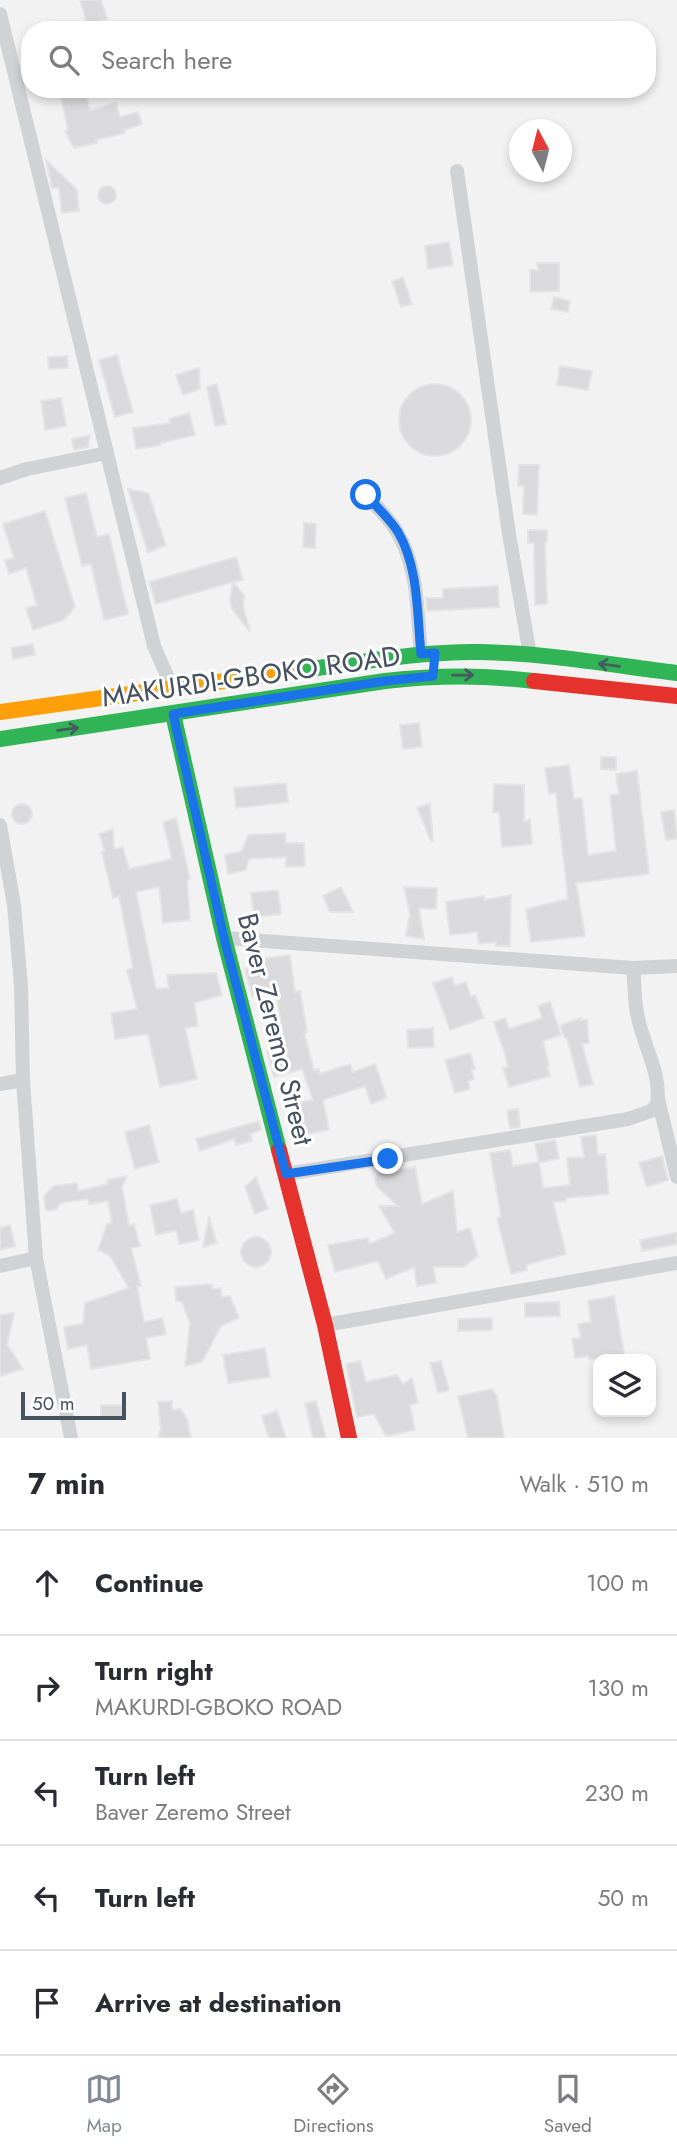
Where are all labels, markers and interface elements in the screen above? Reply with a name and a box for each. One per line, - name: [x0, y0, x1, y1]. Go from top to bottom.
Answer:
- search box: [21, 21, 656, 98]
- icon: search: [45, 41, 83, 79]
- text: Search here: [101, 41, 233, 79]
- north arrow: [509, 119, 572, 182]
- route start: [350, 479, 381, 510]
- street label: MAKURDI-GBOKO ROAD: [99, 635, 403, 718]
- one-way arrow: [598, 658, 621, 671]
- one-way arrow: [451, 669, 474, 682]
- one-way arrow: [56, 722, 78, 735]
- street label: Baver Zeremo Street: [227, 909, 324, 1150]
- route end: [372, 1143, 403, 1174]
- map controls: [593, 1354, 656, 1417]
- button: layers: [593, 1354, 656, 1417]
- scale bar: [21, 1389, 126, 1421]
- text: 50 m: [32, 1390, 75, 1417]
- text: 7 min: [28, 1462, 105, 1505]
- text: Walk · 510 m: [519, 1467, 649, 1501]
- icon: ahead: [28, 1564, 66, 1602]
- text: Continue: [95, 1564, 204, 1602]
- text: 100 m: [586, 1566, 649, 1600]
- text: Turn right: [95, 1652, 213, 1690]
- icon: right: [28, 1669, 66, 1707]
- text: 130 m: [587, 1671, 649, 1705]
- text: MAKURDI-GBOKO ROAD: [95, 1690, 342, 1724]
- text: Turn left: [95, 1757, 195, 1795]
- icon: left: [28, 1774, 66, 1812]
- text: 230 m: [585, 1776, 649, 1810]
- text: Baver Zeremo Street: [95, 1795, 291, 1829]
- icon: left: [28, 1879, 66, 1917]
- text: Turn left: [95, 1879, 195, 1917]
- text: 50 m: [597, 1881, 649, 1915]
- icon: arrive: [28, 1984, 66, 2022]
- text: Arrive at destination: [95, 1984, 342, 2022]
- tab: Map: [85, 2070, 123, 2139]
- tab: Directions: [293, 2070, 374, 2139]
- tab: Saved: [544, 2070, 592, 2139]

